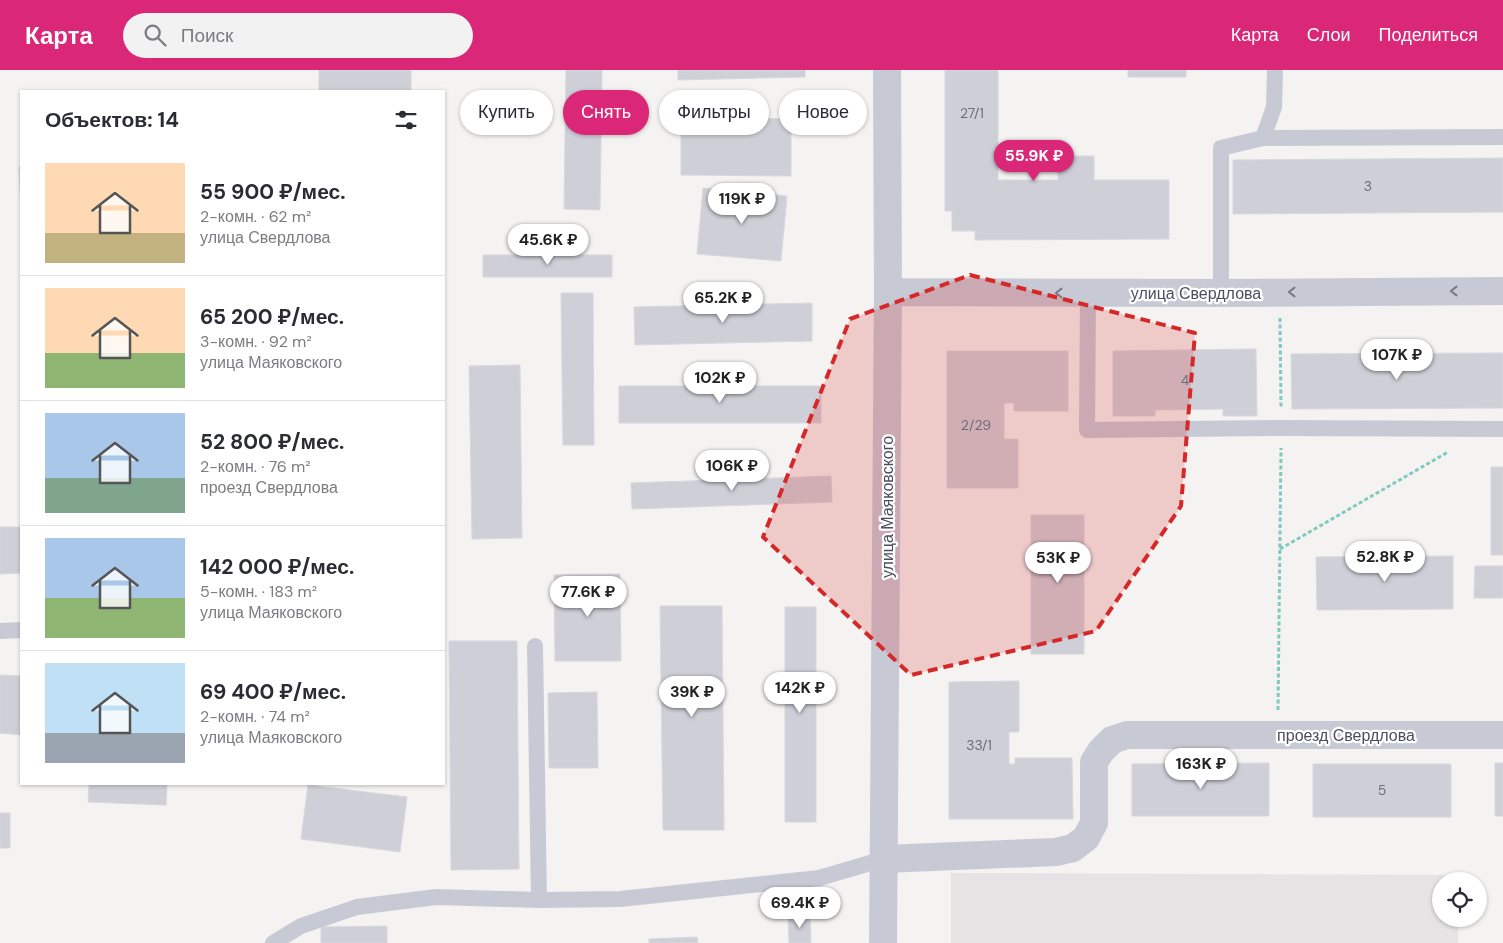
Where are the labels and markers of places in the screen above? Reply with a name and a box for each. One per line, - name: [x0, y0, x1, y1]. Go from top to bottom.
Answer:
- pin: 55.9K ₽: [988, 140, 1080, 182]
- pin: 119K ₽: [701, 182, 783, 225]
- pin: 45.6K ₽: [502, 224, 594, 266]
- pin: 65.2K ₽: [677, 282, 769, 324]
- pin: 107K ₽: [1356, 338, 1438, 381]
- pin: 102K ₽: [679, 362, 761, 404]
- pin: 106K ₽: [691, 450, 773, 492]
- pin: 52.8K ₽: [1339, 540, 1431, 583]
- pin: 53K ₽: [1023, 542, 1093, 584]
- pin: 77.6K ₽: [542, 576, 634, 618]
- pin: 142K ₽: [759, 672, 841, 714]
- pin: 39K ₽: [657, 676, 727, 718]
- pin: 163K ₽: [1160, 748, 1242, 790]
- pin: 69.4K ₽: [754, 886, 846, 929]

